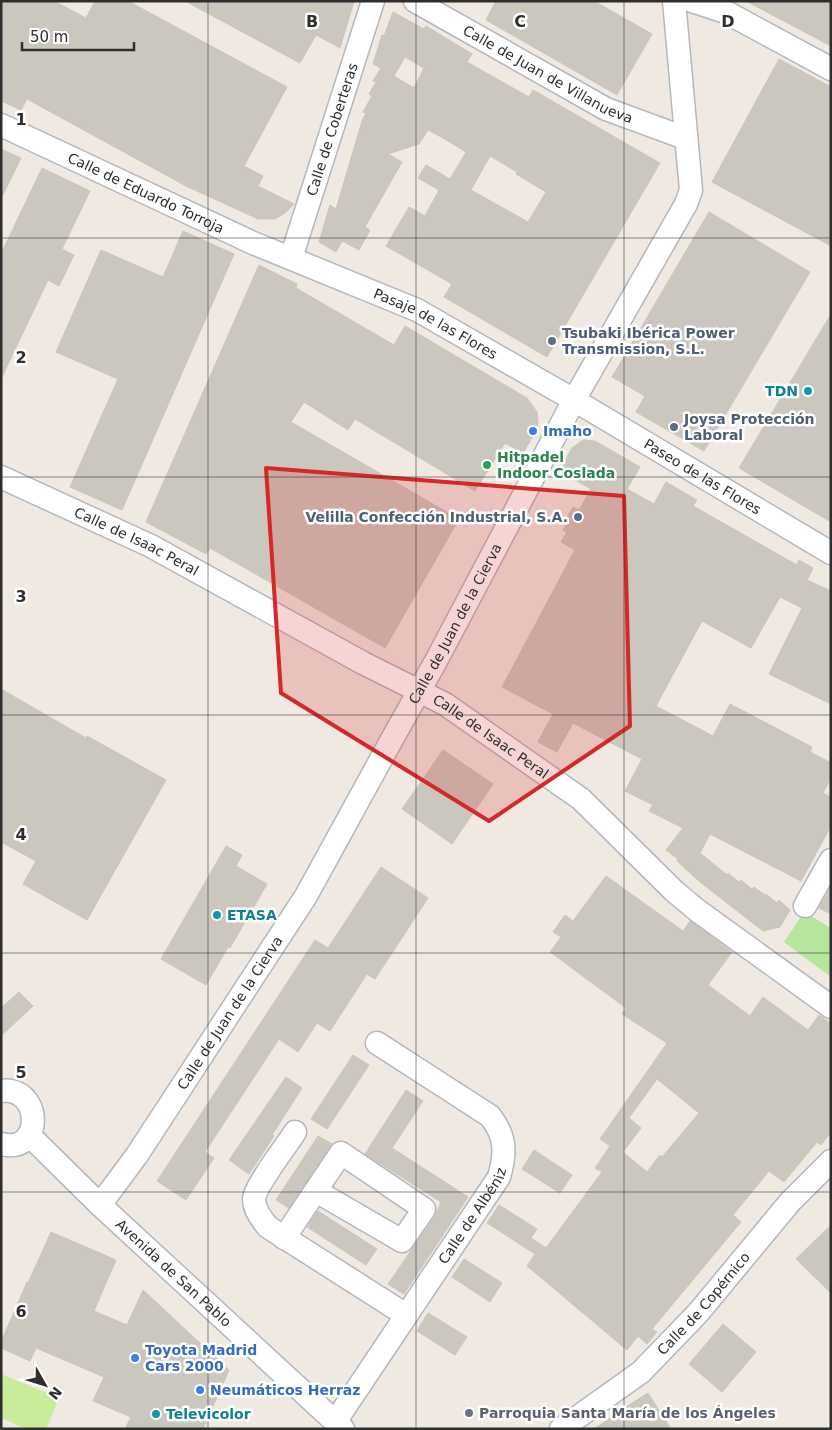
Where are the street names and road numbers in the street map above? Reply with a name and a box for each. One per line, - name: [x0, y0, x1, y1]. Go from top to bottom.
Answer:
- street label: Calle de Juan de Villanueva: [461, 21, 637, 125]
- street label: Calle de Coberteras: [303, 61, 361, 198]
- street label: Calle de Eduardo Torroja: [65, 149, 227, 236]
- street label: Pasaje de las Flores: [371, 285, 500, 362]
- street label: Paseo de las Flores: [641, 436, 764, 518]
- street label: Calle de Isaac Peral: [72, 504, 202, 579]
- street label: Calle de Juan de la Cierva: [405, 541, 505, 707]
- street label: Calle de Isaac Peral: [430, 691, 552, 782]
- street label: Calle de Juan de la Cierva: [174, 933, 286, 1093]
- street label: Calle de Albéniz: [435, 1166, 509, 1267]
- street label: Avenida de San Pablo: [113, 1216, 235, 1330]
- street label: Calle de Copérnico: [654, 1249, 753, 1358]

